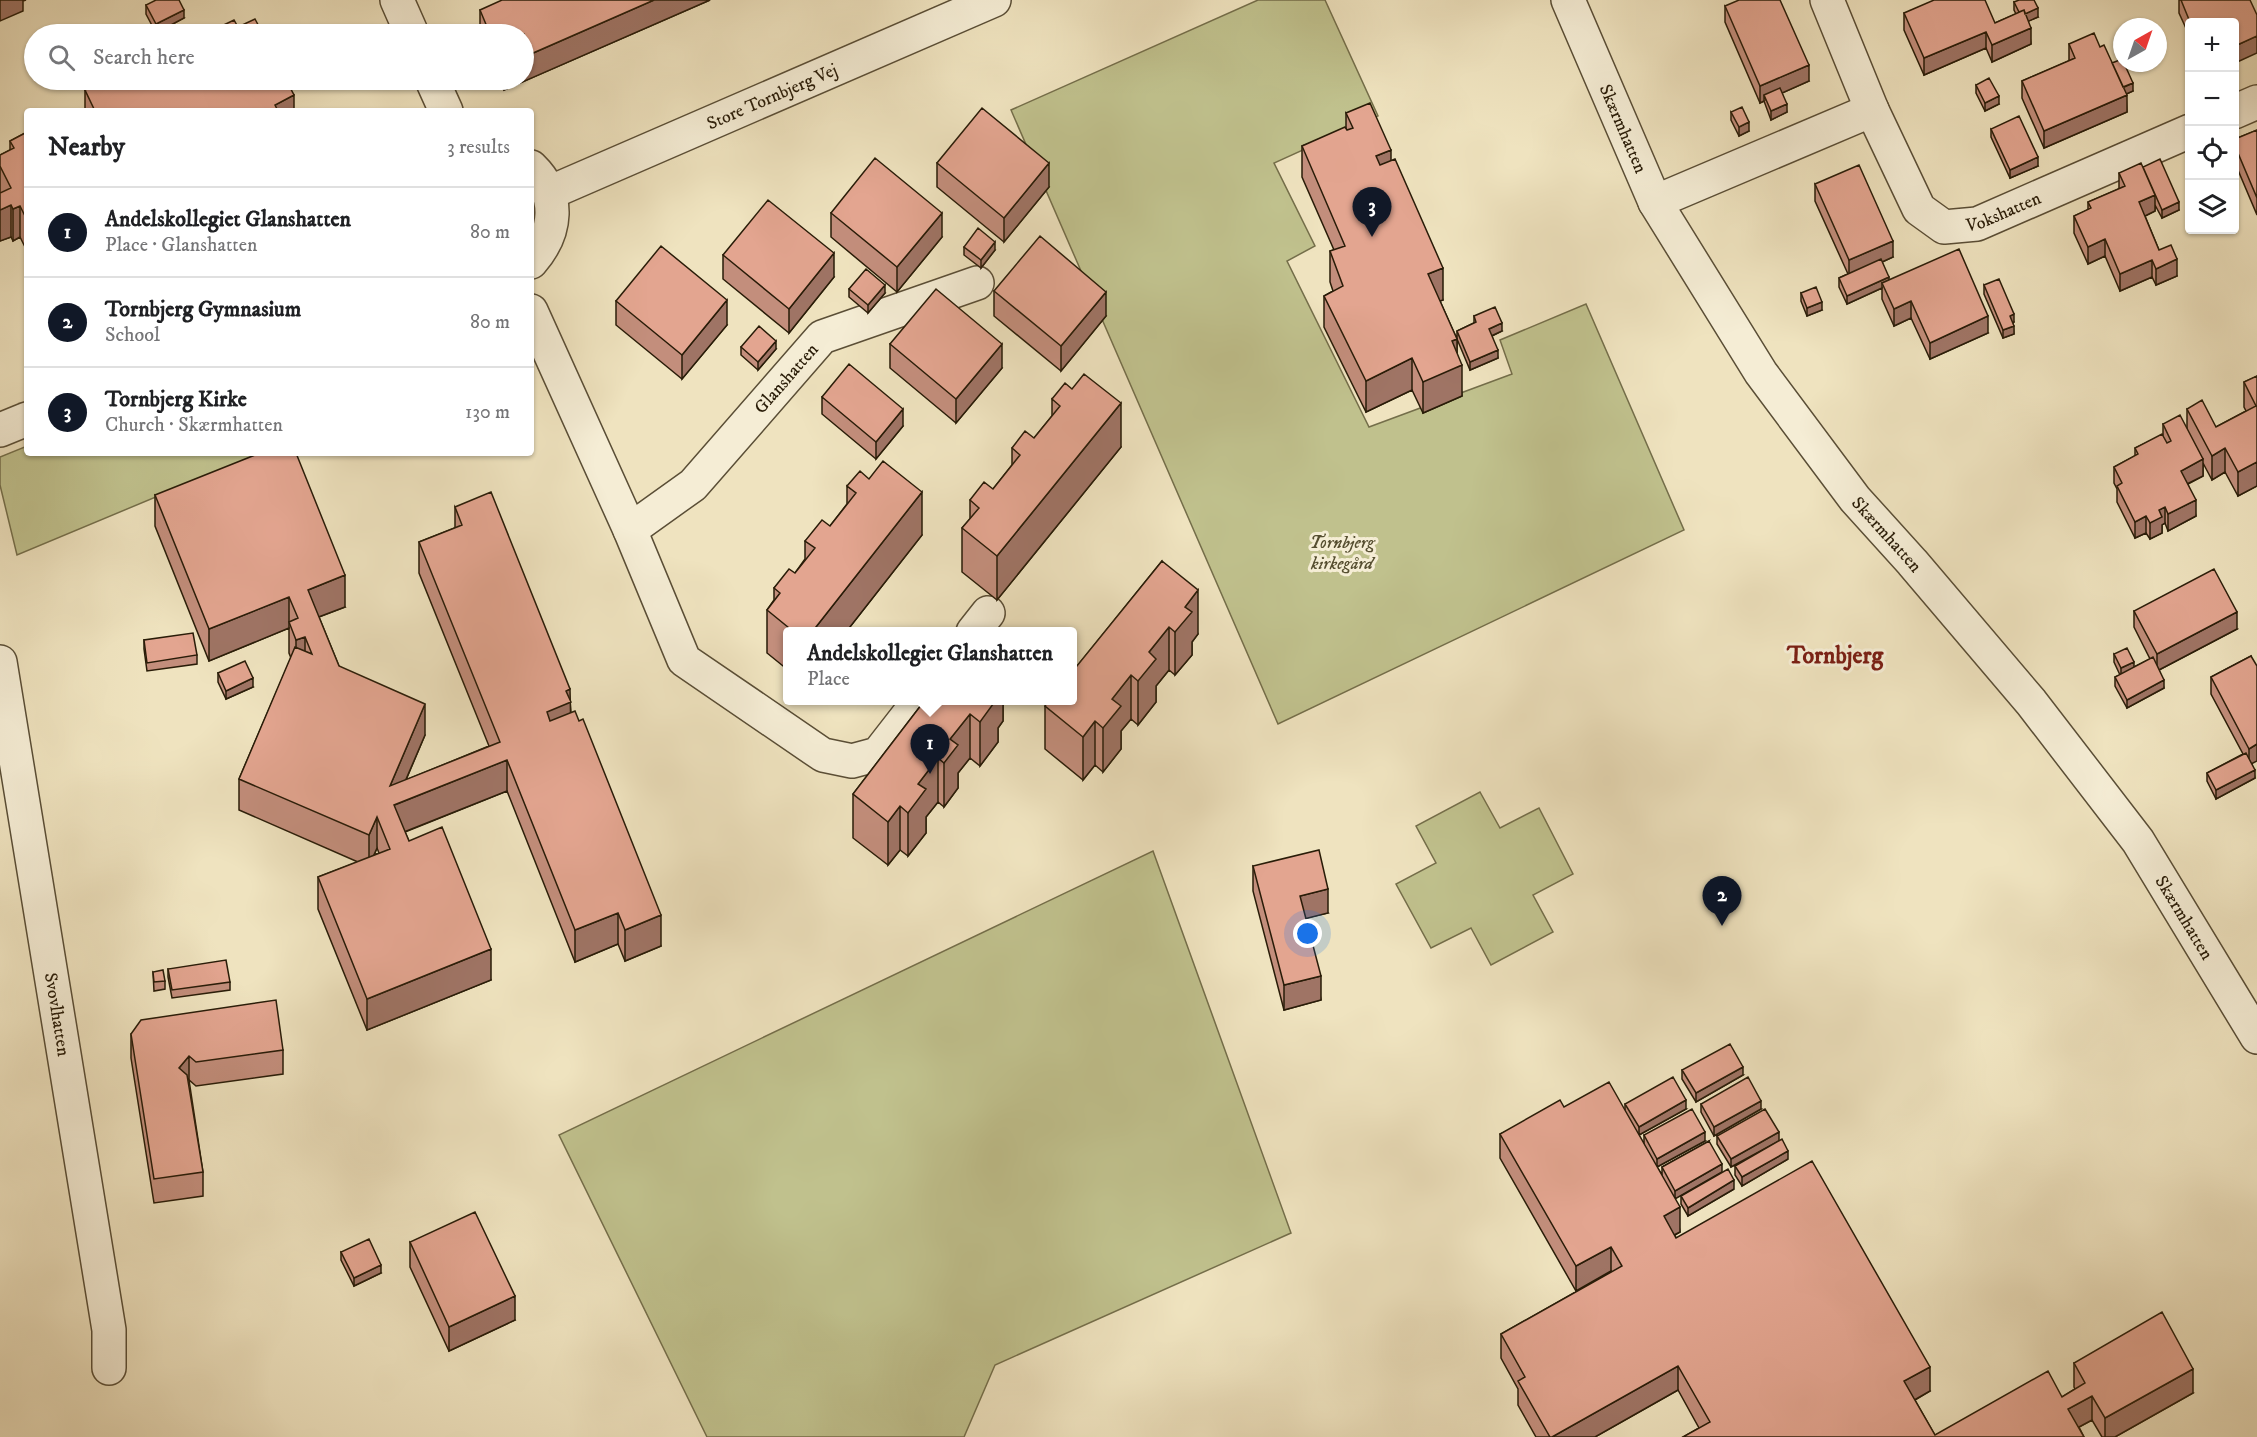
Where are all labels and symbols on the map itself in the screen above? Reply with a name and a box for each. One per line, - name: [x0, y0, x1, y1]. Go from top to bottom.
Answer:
- north arrow: [2113, 18, 2167, 72]
- street label: Store Tornbjerg Vej: [704, 59, 841, 135]
- street label: Skærmhatten: [1594, 81, 1651, 177]
- street label: Vokshatten: [1964, 187, 2045, 237]
- pin: 3: [1352, 188, 1392, 237]
- street label: Glanshatten: [750, 339, 824, 419]
- street label: Skærmhatten: [1846, 493, 1926, 578]
- park label: Tornbjerg kirkegård: [1310, 532, 1376, 575]
- district label: Tornbjerg: [1786, 641, 1884, 671]
- pin: 1: [910, 724, 950, 774]
- street label: Skærmhatten: [2150, 872, 2218, 965]
- pin: 2: [1702, 876, 1742, 926]
- your location: [1293, 919, 1322, 948]
- street label: Svovlhatten: [39, 971, 74, 1058]

